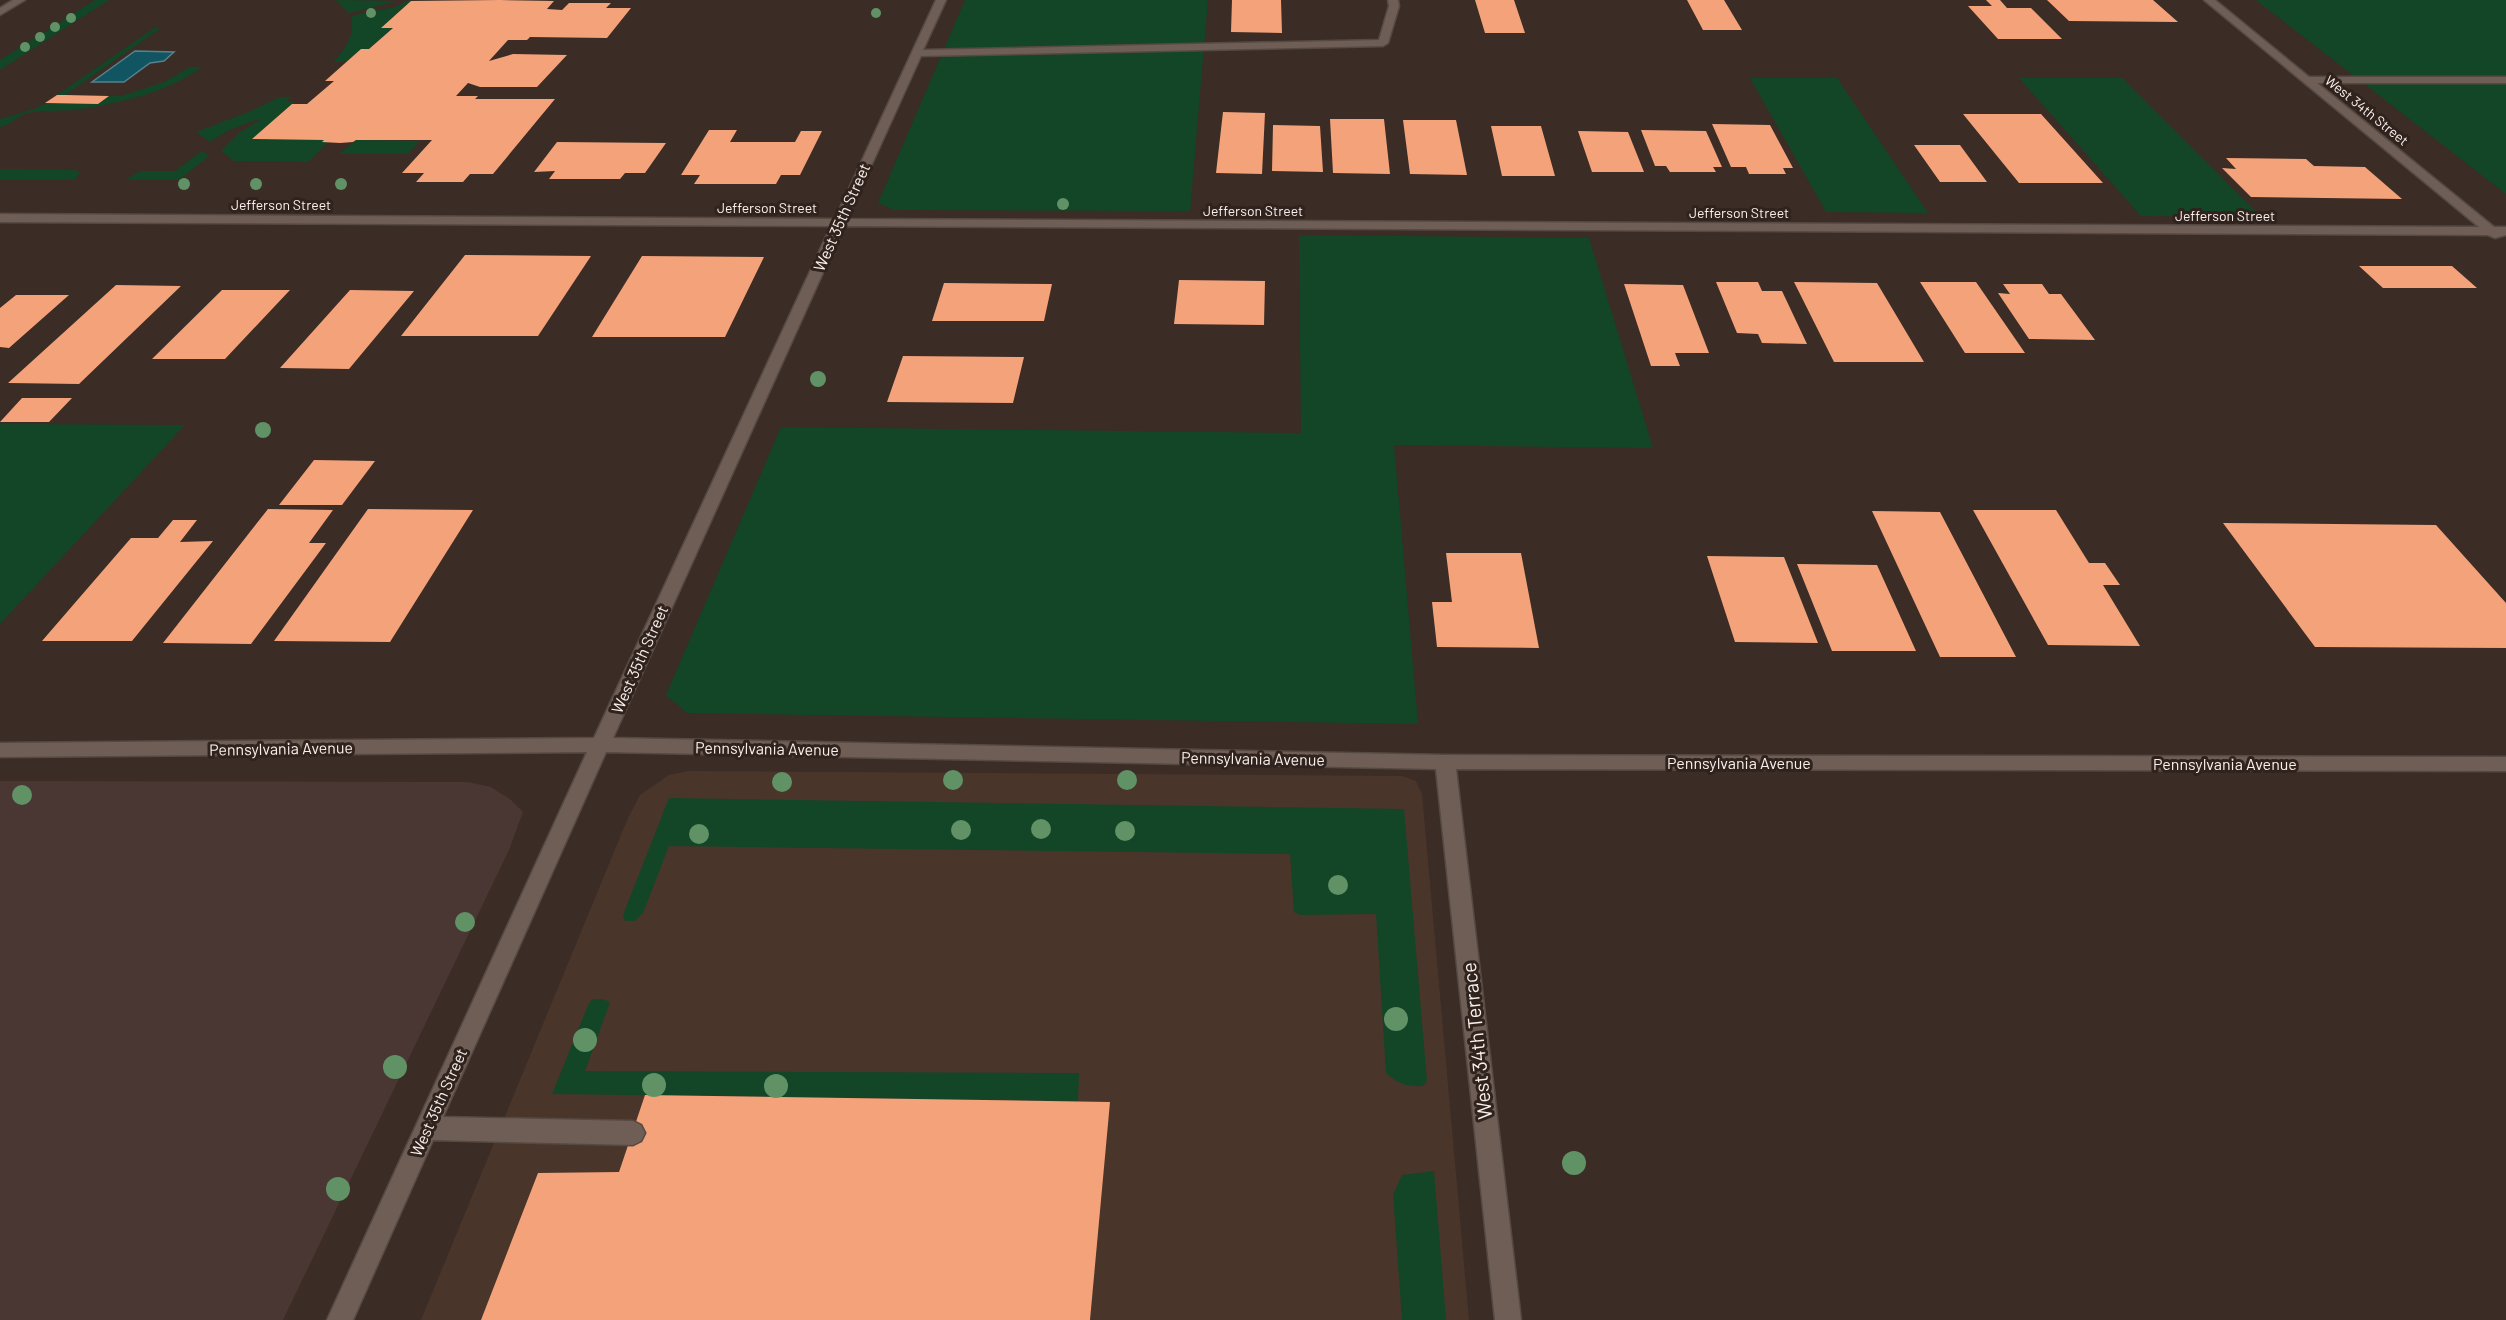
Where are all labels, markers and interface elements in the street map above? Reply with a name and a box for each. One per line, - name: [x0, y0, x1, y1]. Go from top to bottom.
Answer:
- street label: West 34th Street: [2322, 71, 2412, 149]
- street label: West 35th Street: [809, 160, 873, 274]
- street label: Jefferson Street: [231, 196, 331, 213]
- street label: Jefferson Street: [717, 199, 817, 216]
- street label: Jefferson Street: [1203, 202, 1303, 219]
- street label: Jefferson Street: [1689, 204, 1789, 221]
- street label: Jefferson Street: [2175, 207, 2275, 224]
- street label: West 35th Street: [607, 602, 671, 716]
- street label: Pennsylvania Avenue: [209, 737, 353, 759]
- street label: Pennsylvania Avenue: [695, 737, 839, 759]
- street label: Pennsylvania Avenue: [1181, 747, 1325, 769]
- street label: Pennsylvania Avenue: [1667, 753, 1811, 772]
- street label: Pennsylvania Avenue: [2153, 754, 2297, 773]
- street label: West 34th Terrace: [1456, 961, 1496, 1121]
- street label: West 35th Street: [406, 1045, 470, 1159]

